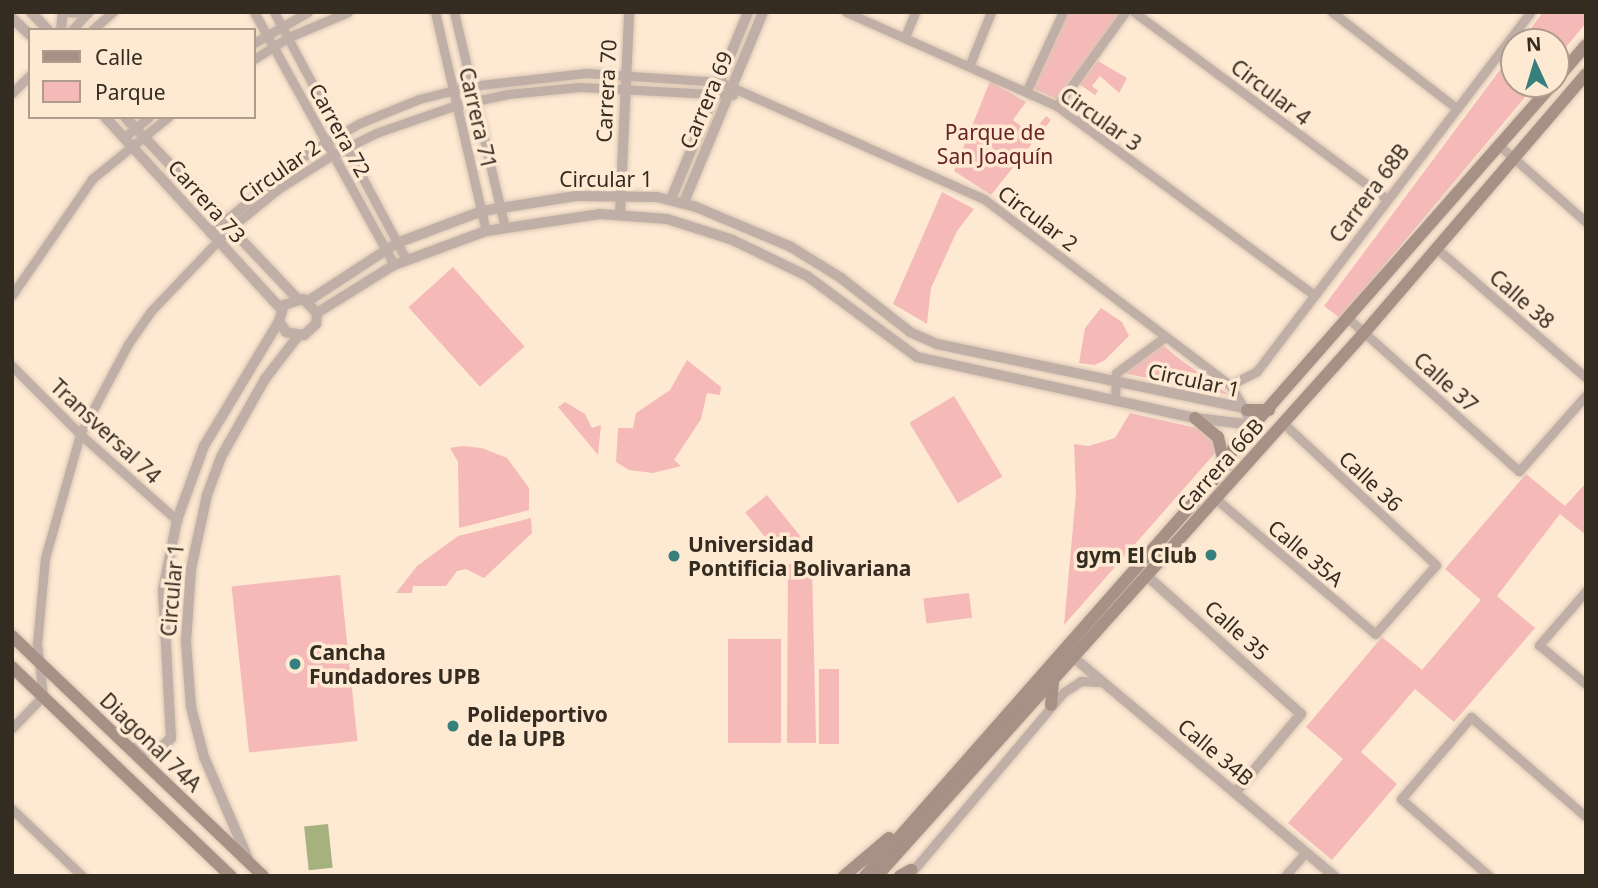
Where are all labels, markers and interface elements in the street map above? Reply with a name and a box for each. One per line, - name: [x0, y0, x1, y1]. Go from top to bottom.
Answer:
- legend: [28, 28, 256, 119]
- north arrow: [1500, 28, 1570, 98]
- text: N: [1525, 31, 1542, 58]
- street label: Carrera 70: [591, 39, 621, 143]
- text: Calle: [95, 43, 143, 71]
- street label: Carrera 69: [674, 48, 738, 152]
- street label: Circular 4: [1226, 54, 1316, 130]
- street label: Carrera 71: [454, 65, 502, 171]
- text: Parque: [95, 78, 165, 106]
- street label: Carrera 72: [304, 79, 376, 181]
- street label: Circular 3: [1056, 82, 1146, 156]
- park label: Parque de San Joaquín: [937, 119, 1053, 169]
- street label: Circular 2: [234, 134, 324, 208]
- street label: Carrera 68B: [1324, 139, 1414, 247]
- street label: Carrera 73: [163, 154, 251, 248]
- street label: Circular 1: [559, 166, 653, 192]
- street label: Circular 2: [993, 180, 1083, 256]
- street label: Calle 38: [1485, 264, 1559, 334]
- street label: Calle 37: [1409, 347, 1483, 417]
- street label: Circular 1: [1146, 358, 1242, 402]
- street label: Transversal 74: [46, 373, 166, 489]
- street label: Carrera 66B: [1171, 413, 1269, 517]
- street label: Calle 36: [1334, 445, 1408, 517]
- street label: Calle 35A: [1263, 514, 1349, 592]
- place label: Universidad Pontificia Bolivariana: [688, 531, 911, 581]
- street label: Circular 1: [155, 542, 189, 638]
- place label: gym El Club: [1076, 542, 1197, 568]
- marker: gym El Club: [1203, 547, 1219, 563]
- marker: Universidad Pontificia Bolivariana: [666, 548, 682, 564]
- street label: Calle 35: [1200, 595, 1274, 665]
- place label: Cancha Fundadores UPB: [309, 639, 480, 689]
- marker: Cancha Fundadores UPB: [287, 656, 303, 672]
- street label: Diagonal 74A: [95, 687, 207, 797]
- place label: Polideportivo de la UPB: [467, 701, 608, 751]
- street label: Calle 34B: [1173, 713, 1259, 791]
- marker: Polideportivo de la UPB: [445, 718, 461, 734]

